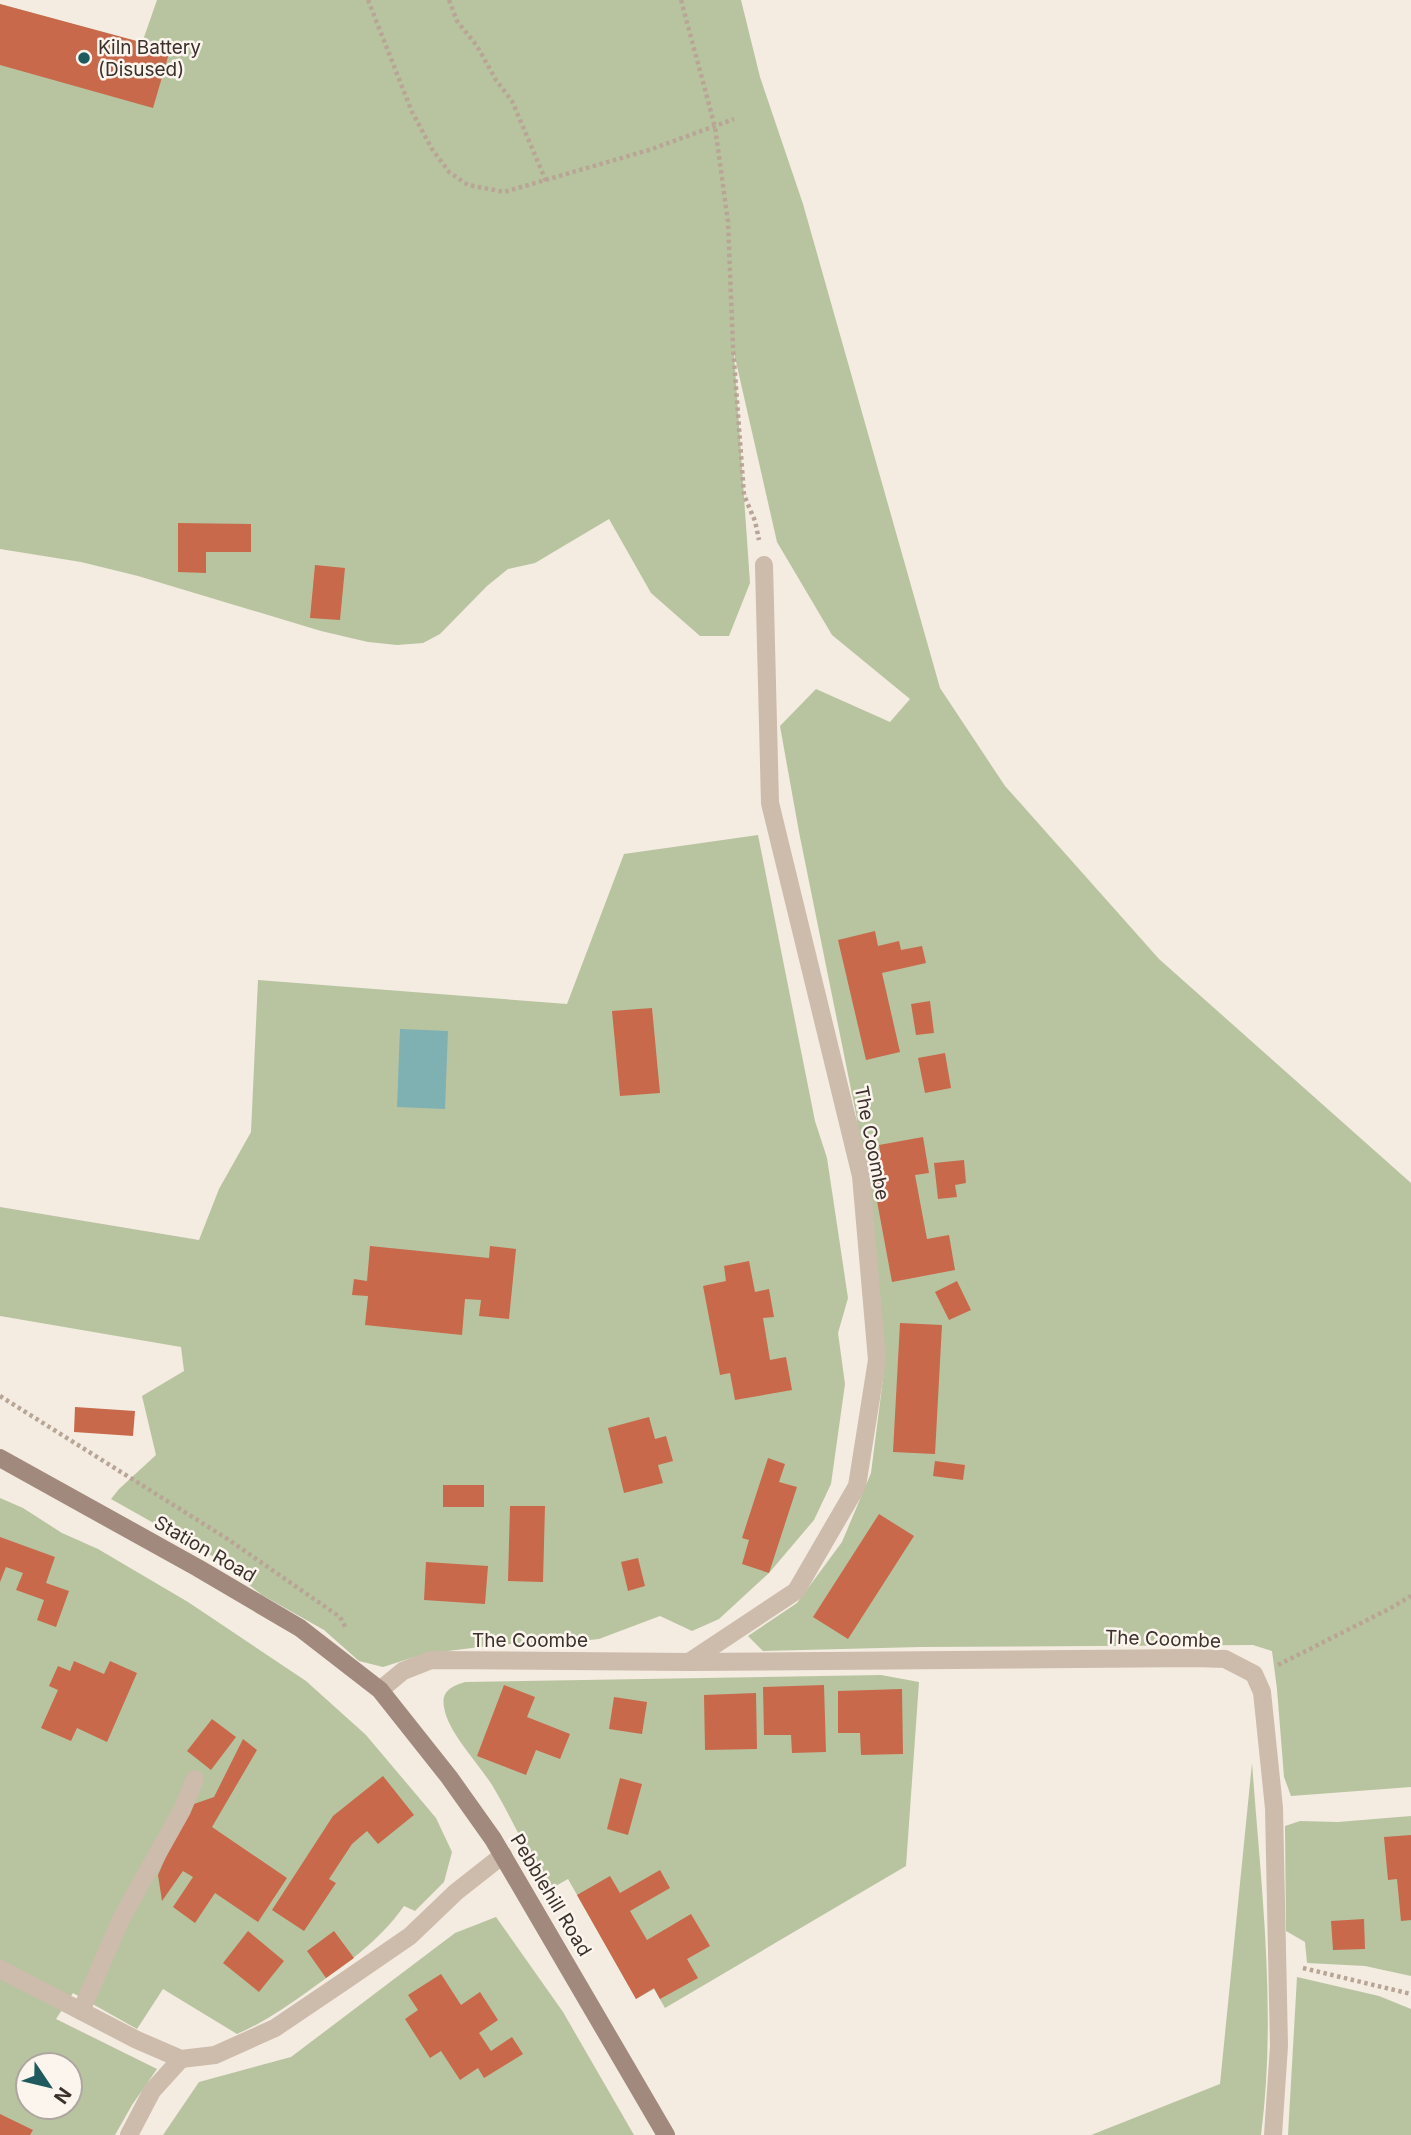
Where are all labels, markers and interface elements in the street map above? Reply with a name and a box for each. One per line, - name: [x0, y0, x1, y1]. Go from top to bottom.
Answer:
- place label: Kiln Battery (Disused): [98, 36, 201, 81]
- marker: Kiln Battery (Disused): [76, 50, 92, 66]
- street label: The Coombe: [850, 1084, 894, 1202]
- street label: Station Road: [150, 1511, 260, 1587]
- street label: The Coombe: [1105, 1625, 1221, 1653]
- street label: The Coombe: [472, 1629, 588, 1652]
- street label: Pebblehill Road: [506, 1830, 596, 1960]
- north arrow: [14, 2051, 84, 2121]
- text: N: [49, 2083, 76, 2108]

